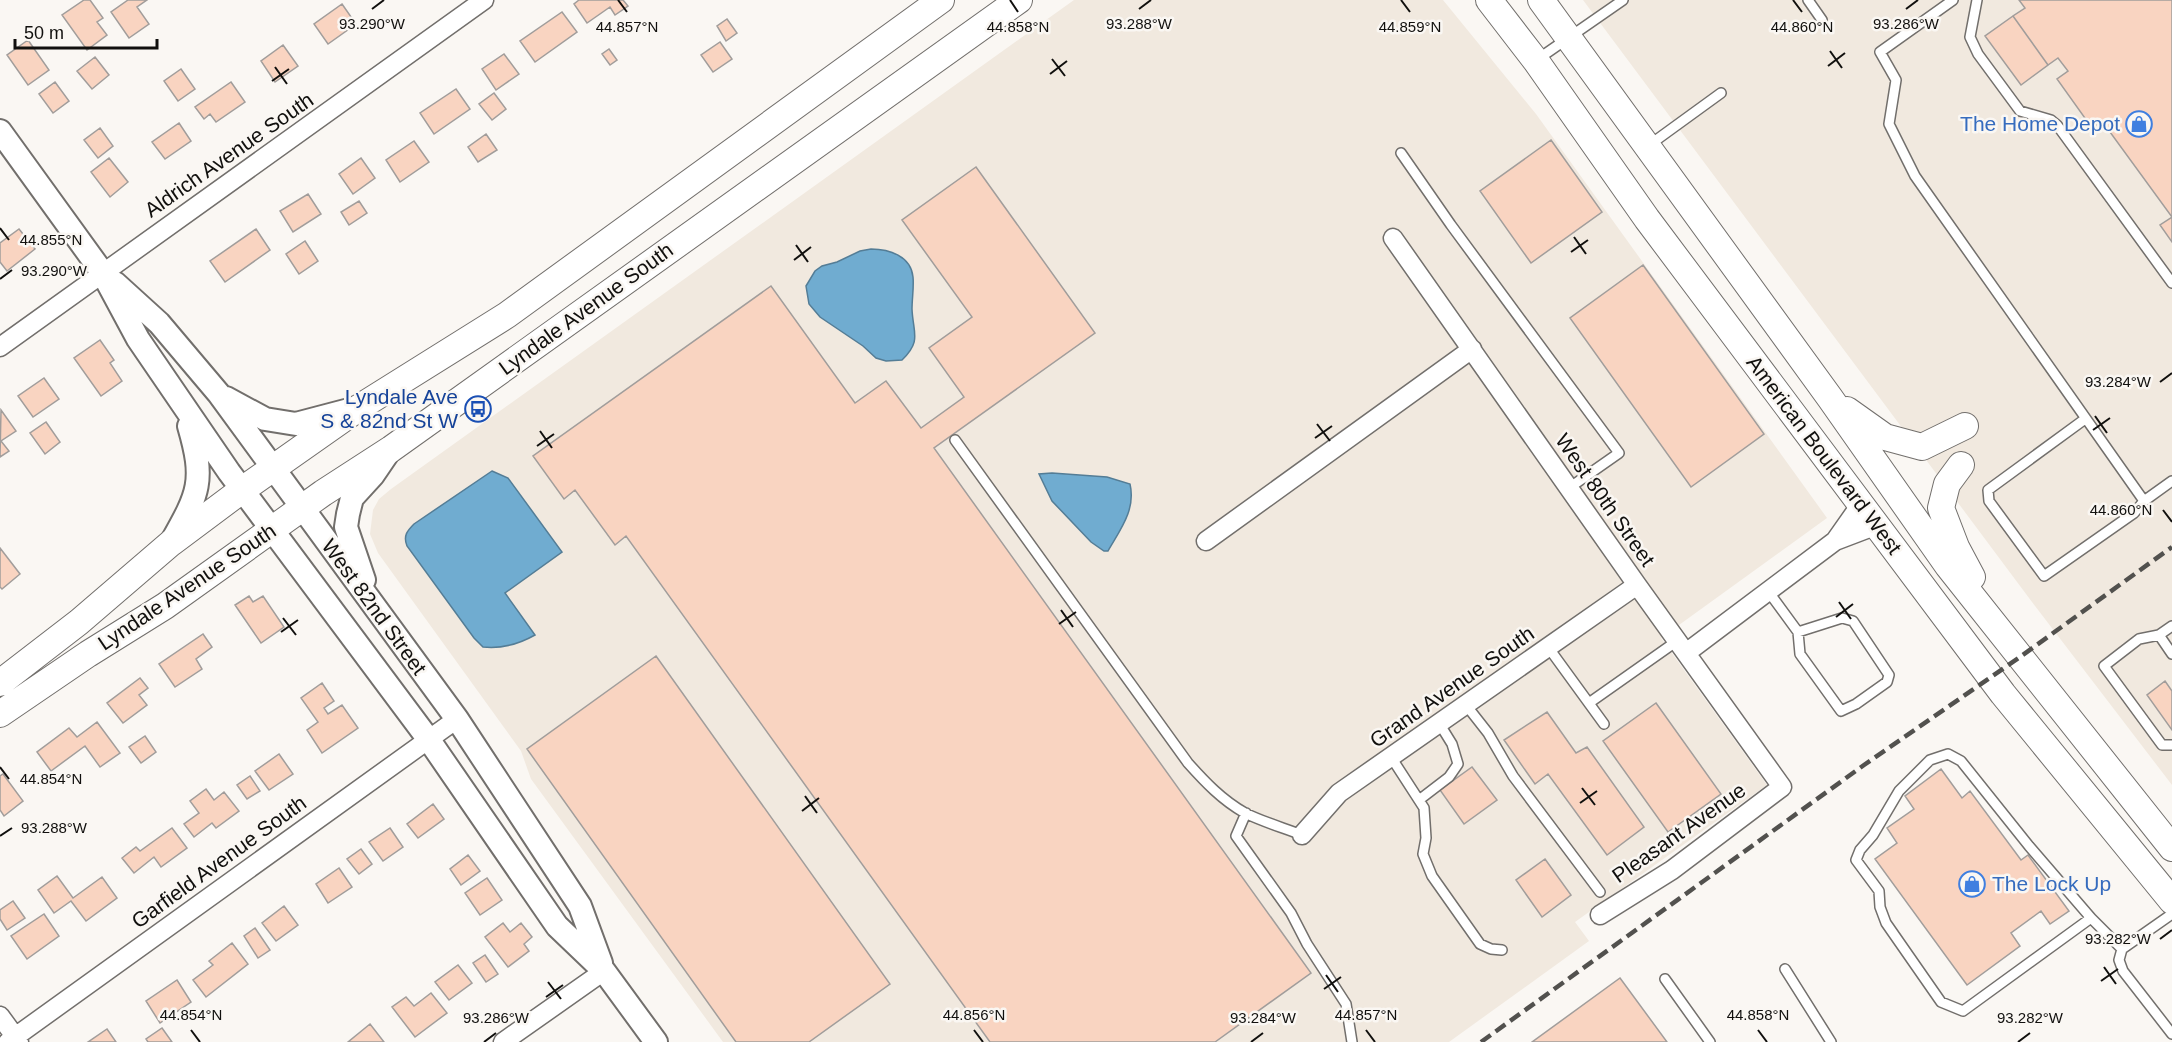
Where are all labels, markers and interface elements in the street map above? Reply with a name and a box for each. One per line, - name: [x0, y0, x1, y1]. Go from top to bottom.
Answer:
- scale bar: [15, 12, 158, 50]
- text: 93.290°W: [339, 15, 406, 32]
- text: 93.288°W: [1106, 15, 1173, 32]
- text: 93.286°W: [1873, 15, 1940, 32]
- text: 44.857°N: [596, 18, 658, 35]
- text: 44.858°N: [987, 18, 1049, 35]
- text: 44.859°N: [1379, 18, 1441, 35]
- text: 44.860°N: [1771, 18, 1833, 35]
- text: 50 m: [24, 23, 64, 43]
- street label: Aldrich Avenue South: [140, 88, 317, 221]
- shop icon: The Home Depot: [2124, 109, 2154, 139]
- place label: The Home Depot: [1960, 112, 2120, 135]
- text: 44.855°N: [20, 231, 82, 248]
- street label: Lyndale Avenue South: [494, 238, 677, 379]
- text: 93.290°W: [21, 262, 88, 279]
- street label: American Boulevard West: [1742, 351, 1907, 559]
- text: 93.284°W: [2085, 373, 2152, 390]
- place label: Lyndale Ave S & 82nd St W: [320, 385, 458, 432]
- bus stop icon: Lyndale Ave S & 82nd St W: [463, 394, 493, 424]
- street label: West 80th Street: [1551, 429, 1660, 570]
- text: 44.860°N: [2090, 501, 2152, 518]
- street label: Lyndale Avenue South: [94, 519, 280, 655]
- street label: West 82nd Street: [318, 534, 431, 679]
- street label: Grand Avenue South: [1365, 621, 1538, 752]
- text: 44.854°N: [20, 770, 82, 787]
- street label: Pleasant Avenue: [1608, 778, 1750, 887]
- street label: Garfield Avenue South: [127, 791, 310, 933]
- text: 93.288°W: [21, 819, 88, 836]
- shop icon: The Lock Up: [1957, 869, 1987, 899]
- place label: The Lock Up: [1992, 872, 2111, 895]
- text: 93.282°W: [2085, 930, 2152, 947]
- text: 44.854°N: [160, 1006, 222, 1023]
- text: 44.856°N: [943, 1006, 1005, 1023]
- text: 44.857°N: [1335, 1006, 1397, 1023]
- text: 44.858°N: [1727, 1006, 1789, 1023]
- text: 93.286°W: [463, 1009, 530, 1026]
- text: 93.284°W: [1230, 1009, 1297, 1026]
- text: 93.282°W: [1997, 1009, 2064, 1026]

